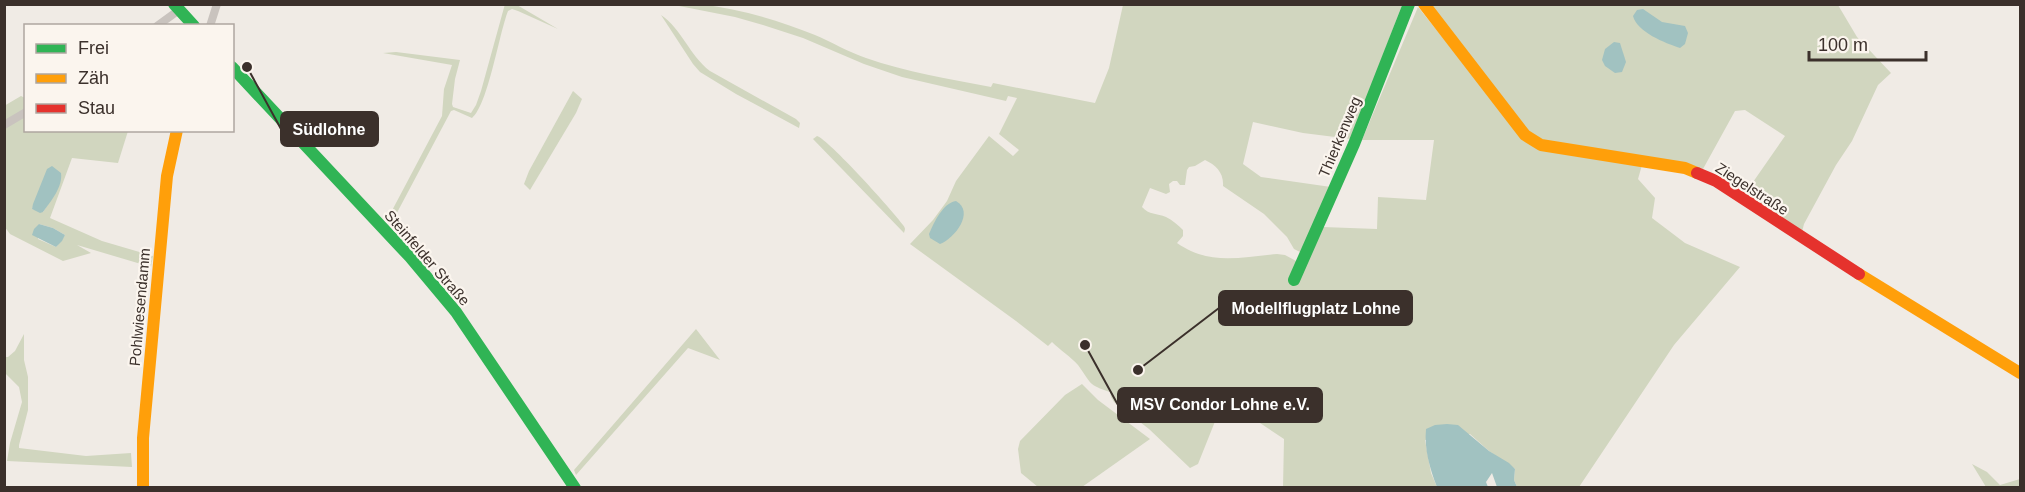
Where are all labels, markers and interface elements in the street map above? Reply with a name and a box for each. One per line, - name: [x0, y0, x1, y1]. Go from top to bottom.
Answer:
- legend: [24, 24, 234, 132]
- scale bar: [1809, 24, 1926, 62]
- text: 100 m: [1818, 35, 1868, 55]
- text: Frei: [78, 38, 109, 58]
- text: Zäh: [78, 68, 109, 88]
- street label: Thierkenweg: [1315, 94, 1364, 180]
- text: Stau: [78, 98, 115, 118]
- callout: Südlohne: [281, 112, 378, 146]
- text: Südlohne: [293, 121, 366, 138]
- street label: Ziegelstraße: [1713, 159, 1792, 218]
- street label: Steinfelder Straße: [381, 206, 473, 309]
- street label: Pohlwiesendamm: [126, 247, 153, 367]
- callout: Modellflugplatz Lohne: [1219, 291, 1412, 325]
- text: Modellflugplatz Lohne: [1232, 300, 1401, 317]
- callout: MSV Condor Lohne e.V.: [1118, 388, 1322, 422]
- text: MSV Condor Lohne e.V.: [1130, 396, 1310, 413]

